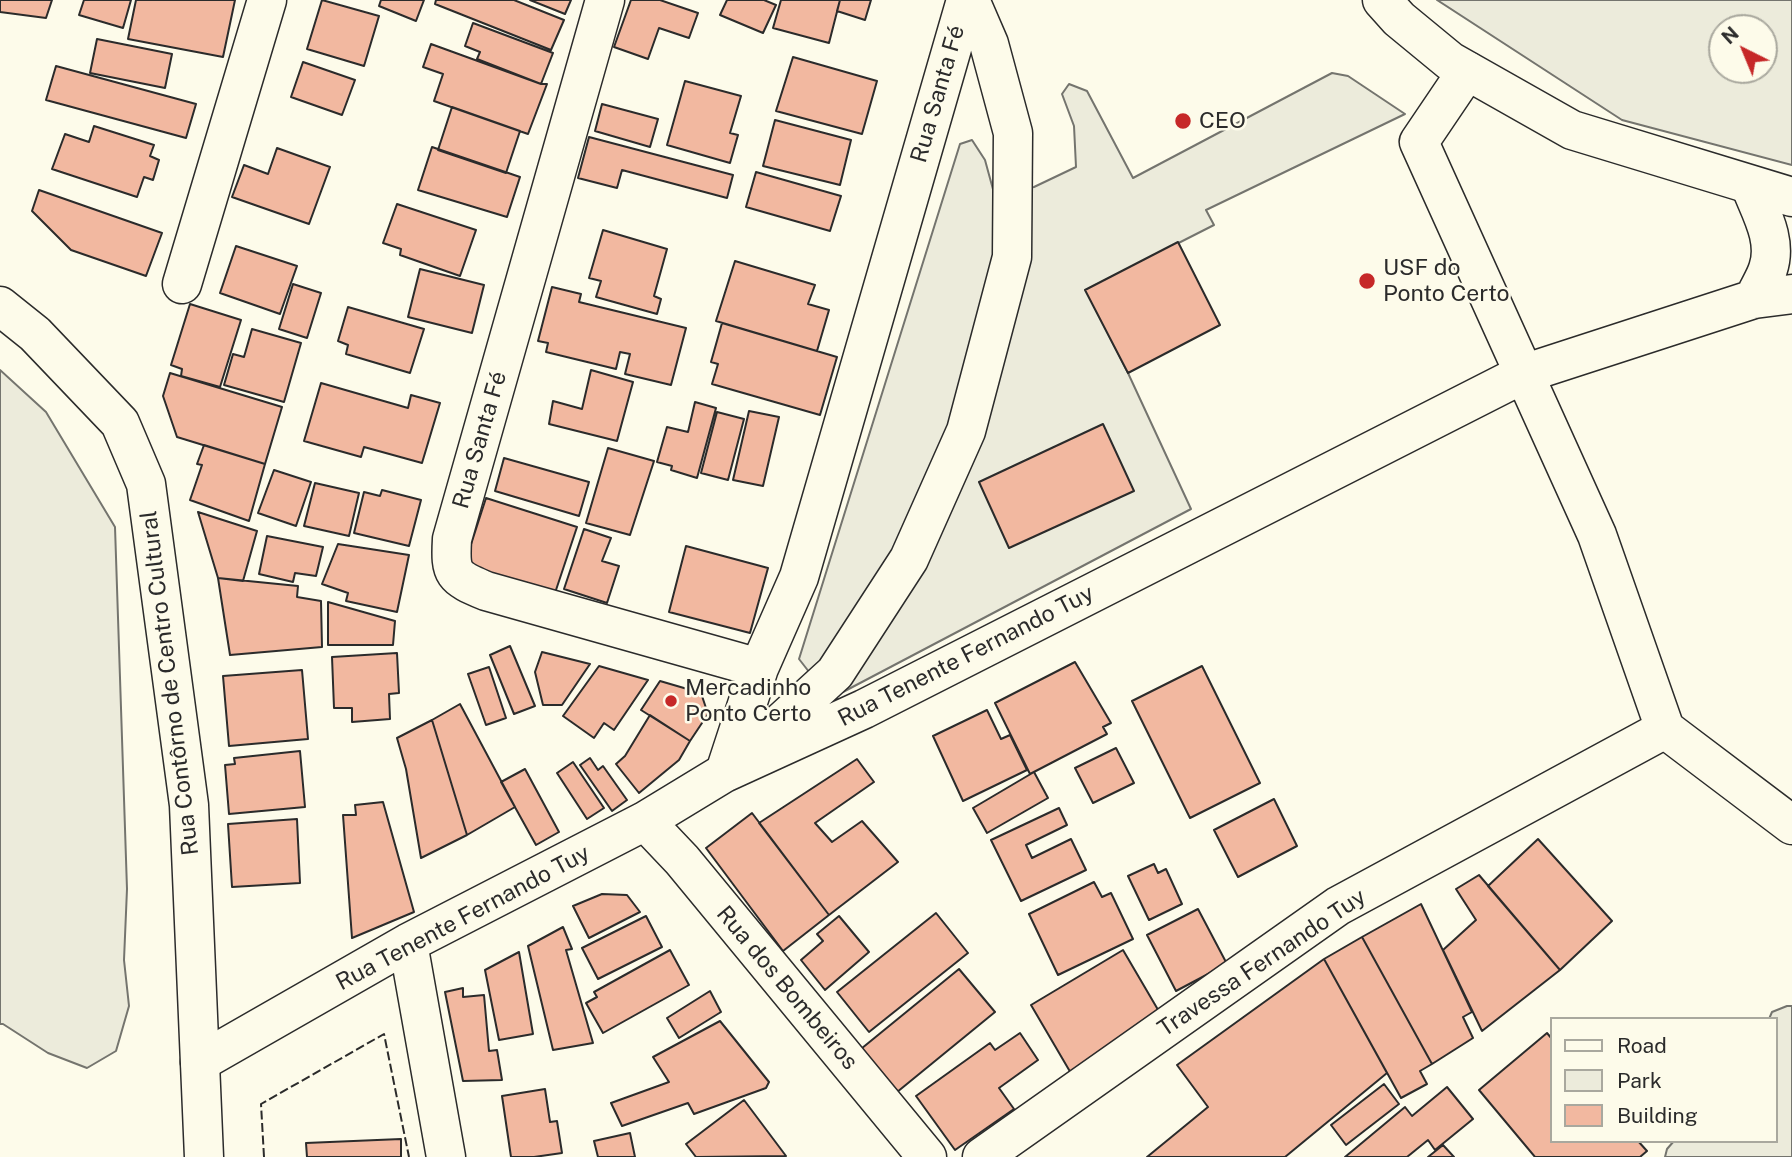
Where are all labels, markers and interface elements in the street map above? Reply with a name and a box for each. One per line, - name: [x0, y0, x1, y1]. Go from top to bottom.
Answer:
- north arrow: [1708, 14, 1778, 84]
- street label: Rua Santa Fé: [905, 22, 971, 166]
- text: N: [1717, 22, 1743, 48]
- place label: CEO: [1199, 107, 1246, 135]
- marker: CEO: [1173, 111, 1193, 131]
- place label: USF do Ponto Certo: [1383, 254, 1510, 308]
- marker: USF do Ponto Certo: [1357, 271, 1377, 291]
- street label: Rua Santa Fé: [447, 368, 513, 512]
- street label: Rua Contôrno de Centro Cultural: [135, 509, 205, 857]
- street label: Rua Tenente Fernando Tuy: [834, 579, 1098, 733]
- place label: Mercadinho Ponto Certo: [685, 674, 812, 728]
- marker: Mercadinho Ponto Certo: [663, 693, 679, 709]
- street label: Rua Tenente Fernando Tuy: [331, 839, 595, 997]
- street label: Travessa Fernando Tuy: [1153, 883, 1371, 1043]
- street label: Rua dos Bombeiros: [710, 901, 864, 1075]
- legend: [1550, 1017, 1778, 1143]
- text: Road: [1617, 1033, 1667, 1058]
- text: Park: [1617, 1068, 1662, 1093]
- text: Building: [1617, 1103, 1698, 1128]

